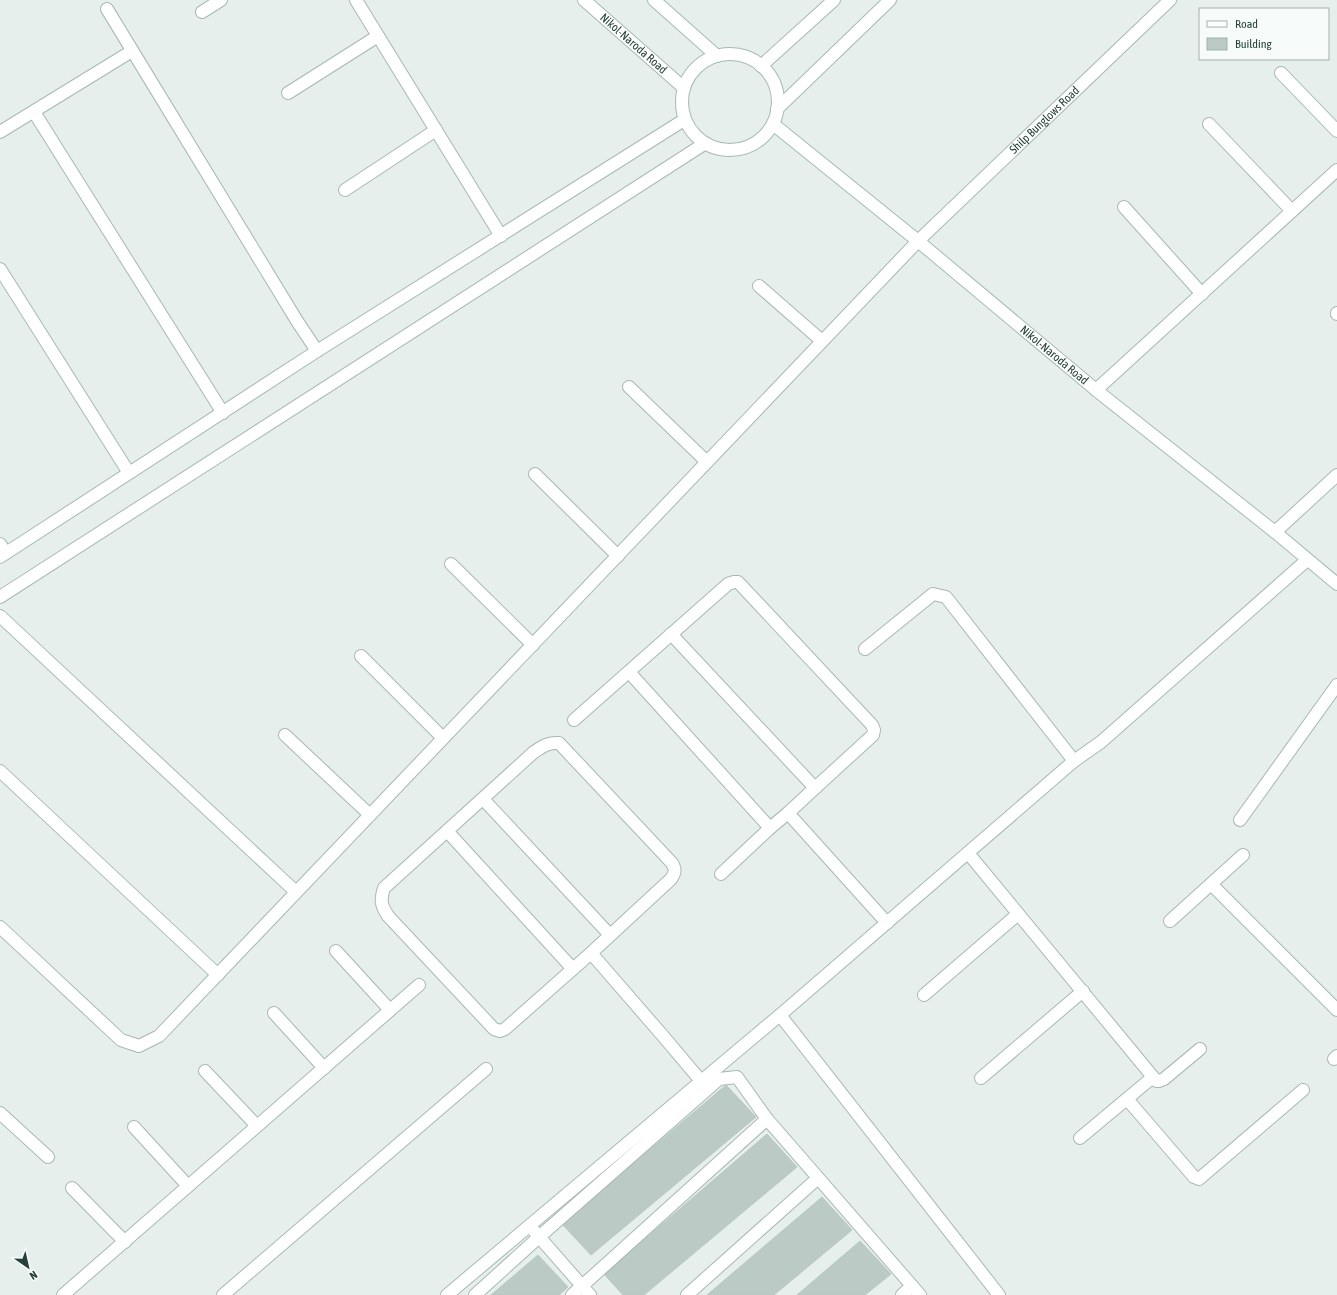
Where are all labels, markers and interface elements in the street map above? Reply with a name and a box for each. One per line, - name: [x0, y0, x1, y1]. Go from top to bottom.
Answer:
- legend: [1199, 8, 1329, 60]
- street label: Nikol-Naroda Road: [597, 10, 670, 77]
- text: Road: [1235, 17, 1258, 31]
- text: Building: [1235, 37, 1273, 51]
- street label: Shilp Bunglows Road: [1007, 83, 1082, 157]
- street label: Nikol-Naroda Road: [1017, 323, 1091, 388]
- north arrow: [8, 1247, 48, 1287]
- text: N: [28, 1268, 40, 1282]

